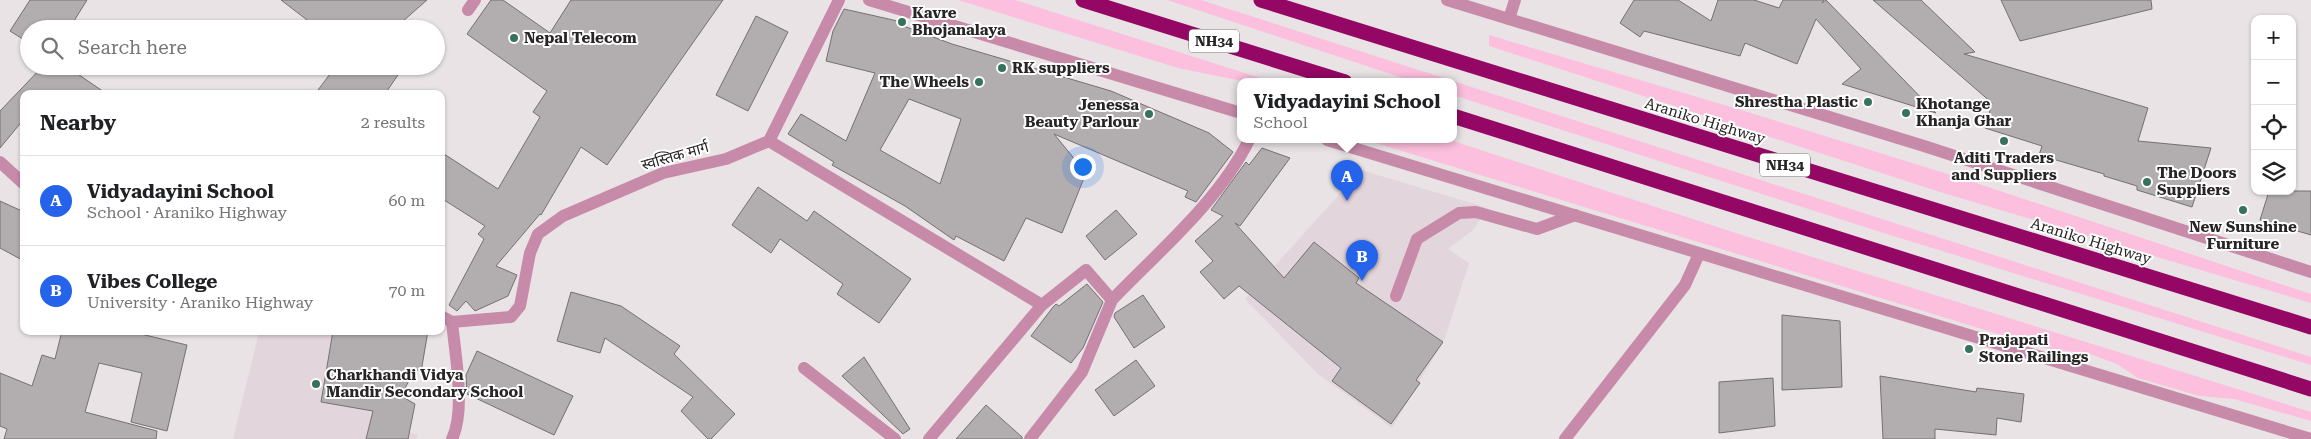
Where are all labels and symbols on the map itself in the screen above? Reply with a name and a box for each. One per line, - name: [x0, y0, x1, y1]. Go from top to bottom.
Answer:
- place label: Kavre Bhojanalaya: [912, 4, 1006, 39]
- marker: Kavre Bhojanalaya: [896, 16, 908, 28]
- place label: Nepal Telecom: [524, 29, 637, 47]
- road number: NH34: [1189, 29, 1239, 52]
- marker: Nepal Telecom: [508, 32, 520, 44]
- place label: RK suppliers: [1012, 59, 1110, 77]
- marker: RK suppliers: [996, 62, 1008, 74]
- place label: The Wheels: [879, 73, 969, 91]
- marker: The Wheels: [973, 76, 985, 88]
- place label: Shrestha Plastic: [1735, 93, 1858, 111]
- street label: Araniko Highway: [1642, 94, 1768, 148]
- place label: Khotange Khanja Ghar: [1916, 95, 2011, 130]
- place label: Jenessa Beauty Parlour: [1025, 96, 1139, 131]
- marker: Shrestha Plastic: [1862, 96, 1874, 108]
- marker: Khotange Khanja Ghar: [1900, 107, 1912, 119]
- marker: Jenessa Beauty Parlour: [1143, 108, 1155, 120]
- marker: Aditi Traders and Suppliers: [1998, 135, 2010, 147]
- street label: स्वस्तिक मार्ग: [639, 138, 712, 174]
- place label: Aditi Traders and Suppliers: [1951, 149, 2057, 184]
- your location: [1070, 154, 1096, 180]
- road number: NH34: [1760, 154, 1810, 176]
- pin: A: [1331, 160, 1363, 201]
- place label: The Doors Suppliers: [2157, 164, 2237, 199]
- marker: The Doors Suppliers: [2141, 176, 2153, 188]
- marker: New Sunshine Furniture: [2237, 204, 2249, 216]
- street label: Araniko Highway: [2028, 214, 2154, 268]
- place label: New Sunshine Furniture: [2189, 218, 2297, 253]
- pin: B: [1346, 240, 1378, 281]
- place label: Prajapati Stone Railings: [1979, 331, 2089, 366]
- marker: Prajapati Stone Railings: [1963, 343, 1975, 355]
- place label: Charkhandi Vidya Mandir Secondary School: [326, 366, 523, 401]
- marker: Charkhandi Vidya Mandir Secondary School: [310, 378, 322, 390]

